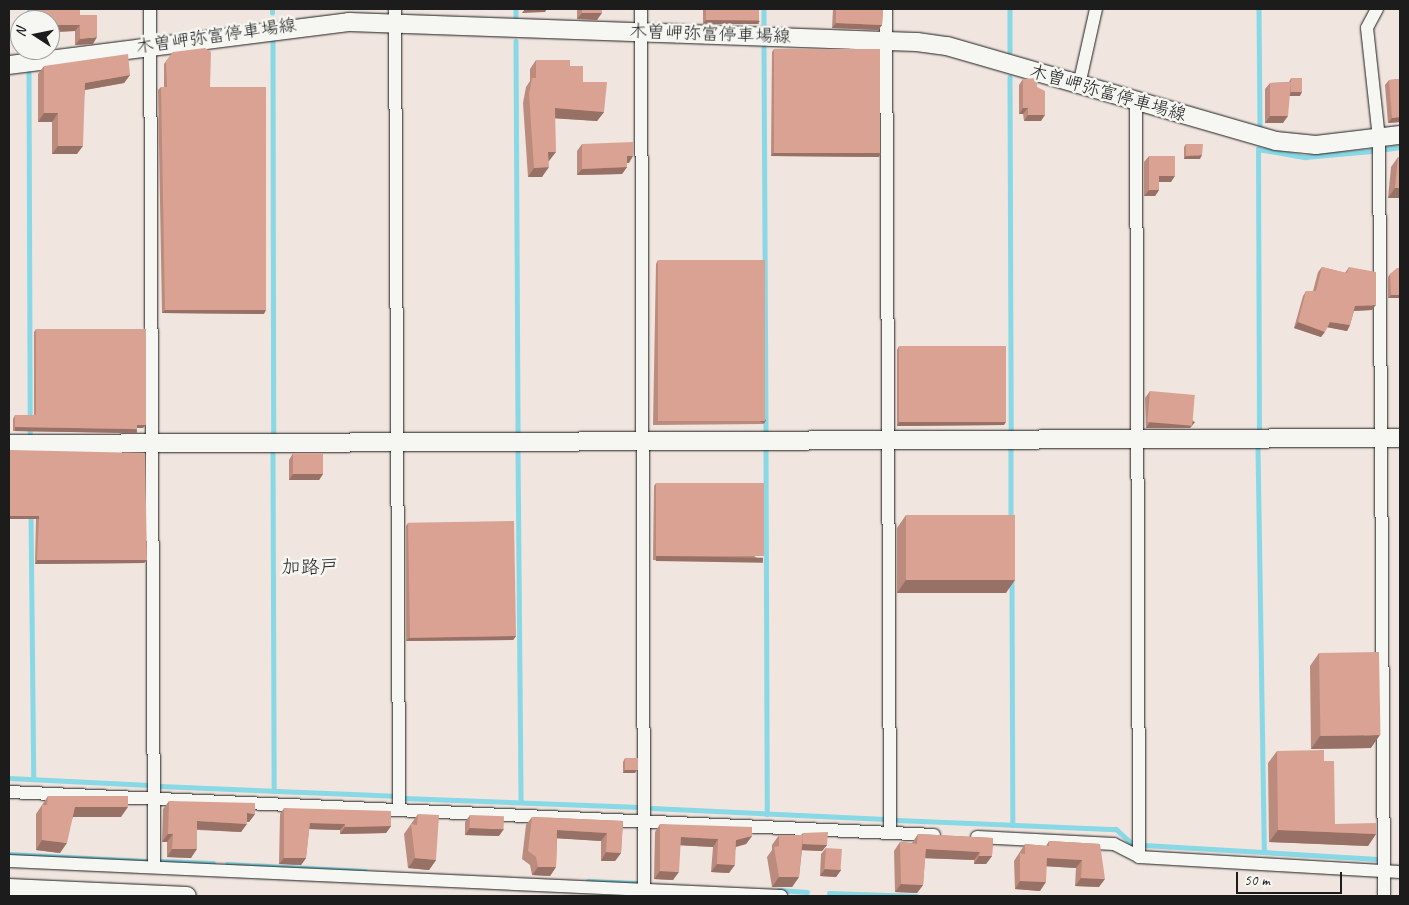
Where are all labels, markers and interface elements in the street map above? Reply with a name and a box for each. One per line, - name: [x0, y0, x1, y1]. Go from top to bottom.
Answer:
- north arrow: [10, 10, 60, 60]
- street label: 木曽岬弥富停車場線: [134, 14, 298, 58]
- street label: 木曽岬弥富停車場線: [629, 20, 791, 48]
- text: N: [12, 26, 30, 38]
- street label: 木曽岬弥富停車場線: [1027, 60, 1189, 126]
- district label: 加路戸: [282, 557, 338, 579]
- scale bar: [1239, 862, 1345, 894]
- text: 50 m: [1244, 871, 1270, 890]

